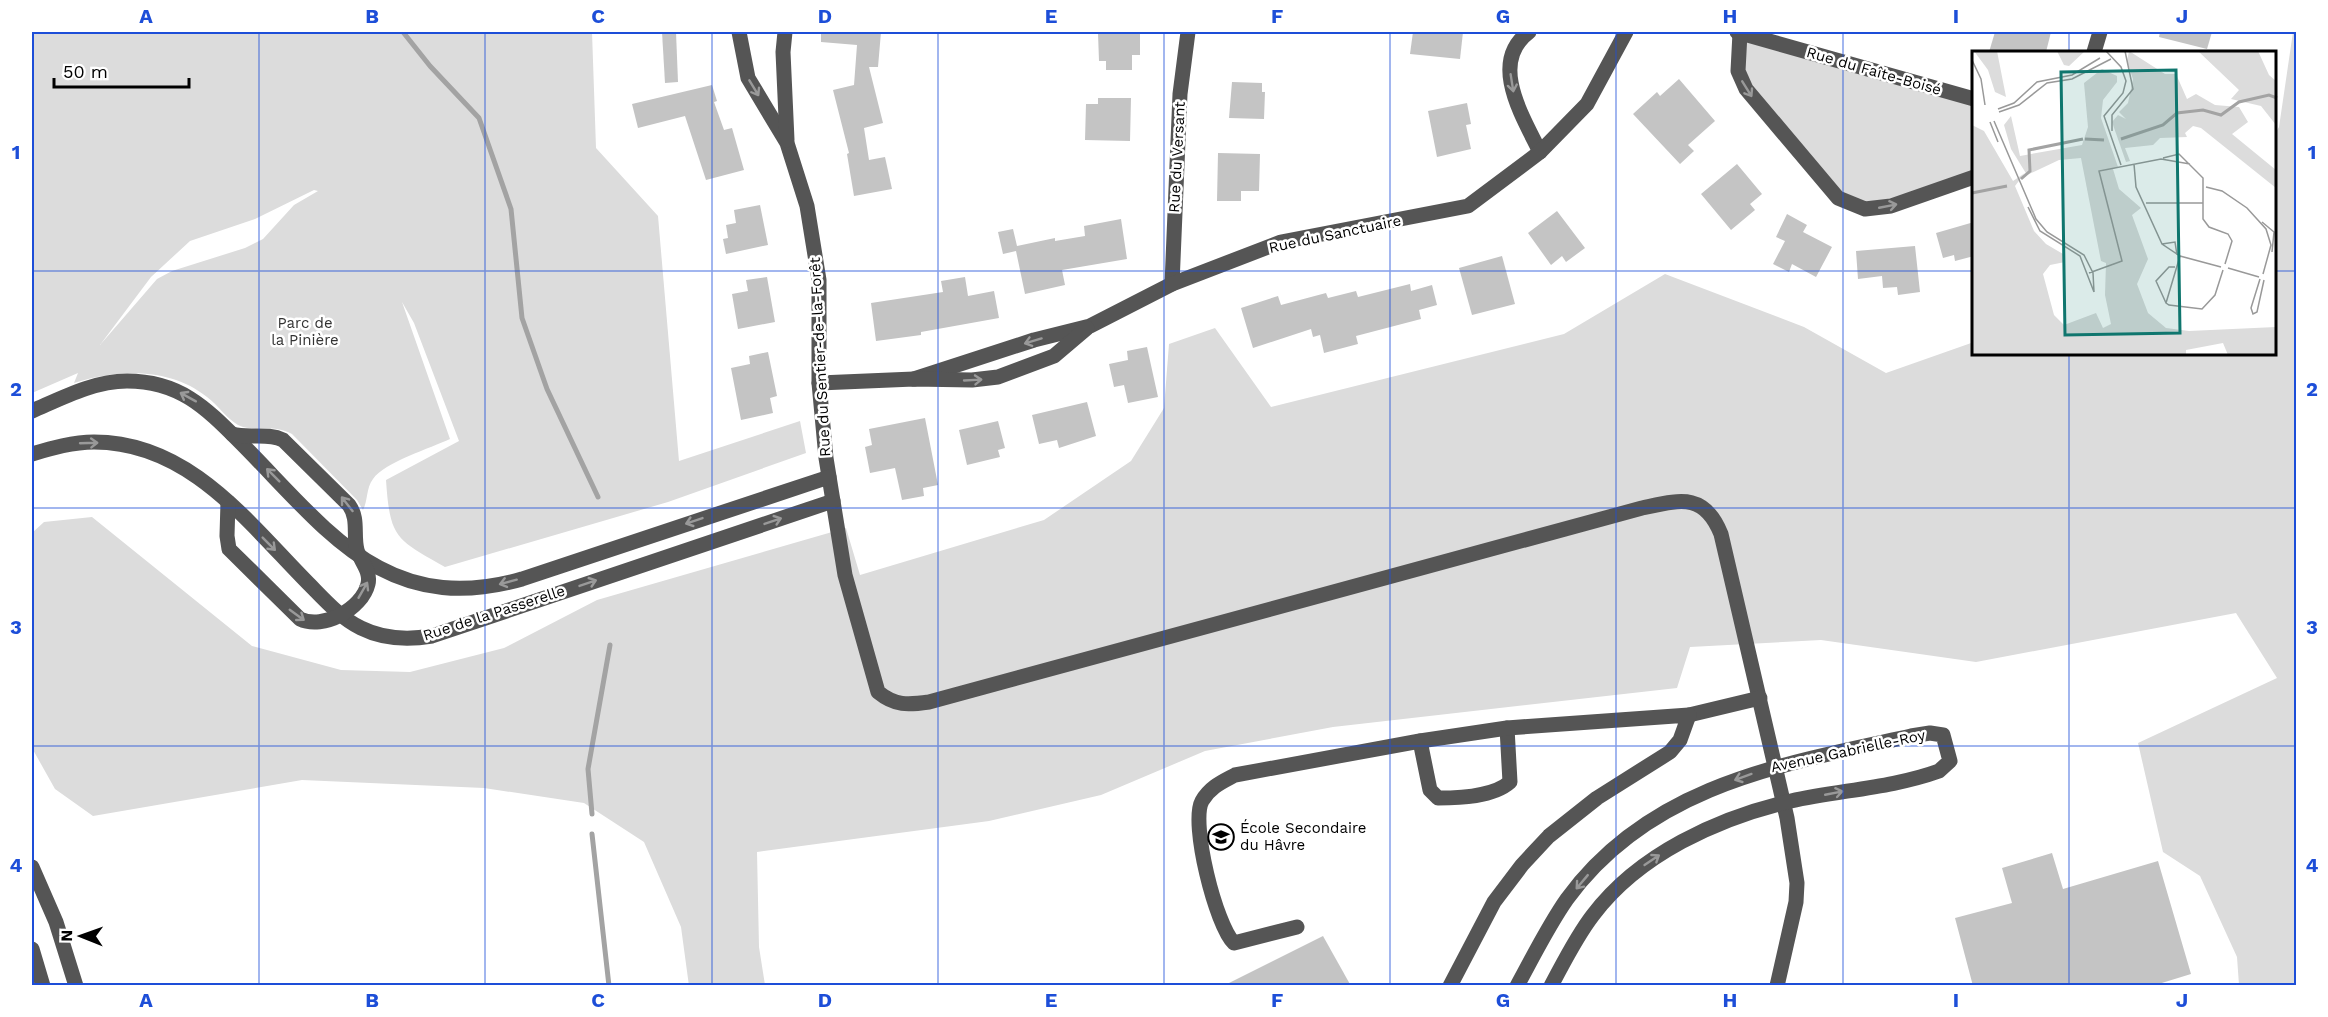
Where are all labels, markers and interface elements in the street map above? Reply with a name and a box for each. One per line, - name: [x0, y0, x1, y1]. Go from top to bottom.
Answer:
- text: A: [139, 4, 153, 28]
- text: B: [365, 4, 379, 28]
- text: C: [591, 4, 605, 28]
- text: D: [818, 4, 832, 28]
- text: E: [1045, 4, 1057, 28]
- text: F: [1271, 4, 1283, 28]
- text: G: [1496, 4, 1510, 28]
- text: H: [1723, 4, 1737, 28]
- text: I: [1953, 4, 1959, 28]
- text: J: [2176, 4, 2188, 28]
- street label: Rue du Faîte-Boisé: [1805, 43, 1943, 99]
- scale bar: [54, 51, 189, 89]
- inset map: [1972, 51, 2277, 356]
- text: 50 m: [63, 61, 108, 82]
- one-way arrow: [1507, 72, 1518, 92]
- one-way arrow: [748, 79, 760, 96]
- one-way arrow: [1742, 80, 1754, 97]
- street label: Rue du Versant: [1165, 100, 1189, 213]
- text: 1: [12, 140, 20, 164]
- text: 1: [2308, 140, 2316, 164]
- one-way arrow: [1878, 200, 1897, 211]
- street label: Rue du Sanctuaire: [1267, 211, 1403, 257]
- street label: Rue du Sentier-de-la-Forêt: [806, 256, 834, 457]
- park label: Parc de la Pinière: [271, 314, 339, 349]
- one-way arrow: [1024, 336, 1043, 347]
- one-way arrow: [962, 374, 982, 385]
- text: 2: [10, 377, 22, 401]
- text: 2: [2306, 377, 2318, 401]
- one-way arrow: [180, 391, 197, 403]
- one-way arrow: [78, 437, 98, 448]
- one-way arrow: [265, 468, 280, 482]
- one-way arrow: [341, 496, 354, 512]
- one-way arrow: [763, 514, 782, 525]
- one-way arrow: [685, 517, 704, 528]
- one-way arrow: [262, 536, 277, 551]
- one-way arrow: [578, 576, 597, 587]
- one-way arrow: [499, 577, 518, 589]
- one-way arrow: [358, 582, 370, 599]
- street label: Rue de la Passerelle: [421, 582, 567, 644]
- one-way arrow: [289, 609, 305, 622]
- text: 3: [10, 615, 22, 639]
- text: 3: [2306, 615, 2318, 639]
- street label: Avenue Gabrielle-Roy: [1769, 726, 1927, 776]
- one-way arrow: [1734, 773, 1753, 784]
- one-way arrow: [1823, 787, 1843, 798]
- place label: École Secondaire du Hâvre: [1240, 819, 1366, 854]
- school or university icon: École Secondaire du Hâvre: [1206, 822, 1236, 852]
- text: 4: [10, 853, 23, 877]
- text: 4: [2306, 853, 2319, 877]
- one-way arrow: [1643, 854, 1659, 866]
- one-way arrow: [1575, 874, 1589, 889]
- north arrow: [51, 906, 111, 966]
- text: N: [57, 930, 76, 942]
- text: A: [139, 988, 153, 1012]
- text: B: [365, 988, 379, 1012]
- text: C: [591, 988, 605, 1012]
- text: D: [818, 988, 832, 1012]
- text: E: [1045, 988, 1057, 1012]
- text: F: [1271, 988, 1283, 1012]
- text: G: [1496, 988, 1510, 1012]
- text: H: [1723, 988, 1737, 1012]
- text: I: [1953, 988, 1959, 1012]
- text: J: [2176, 988, 2188, 1012]

